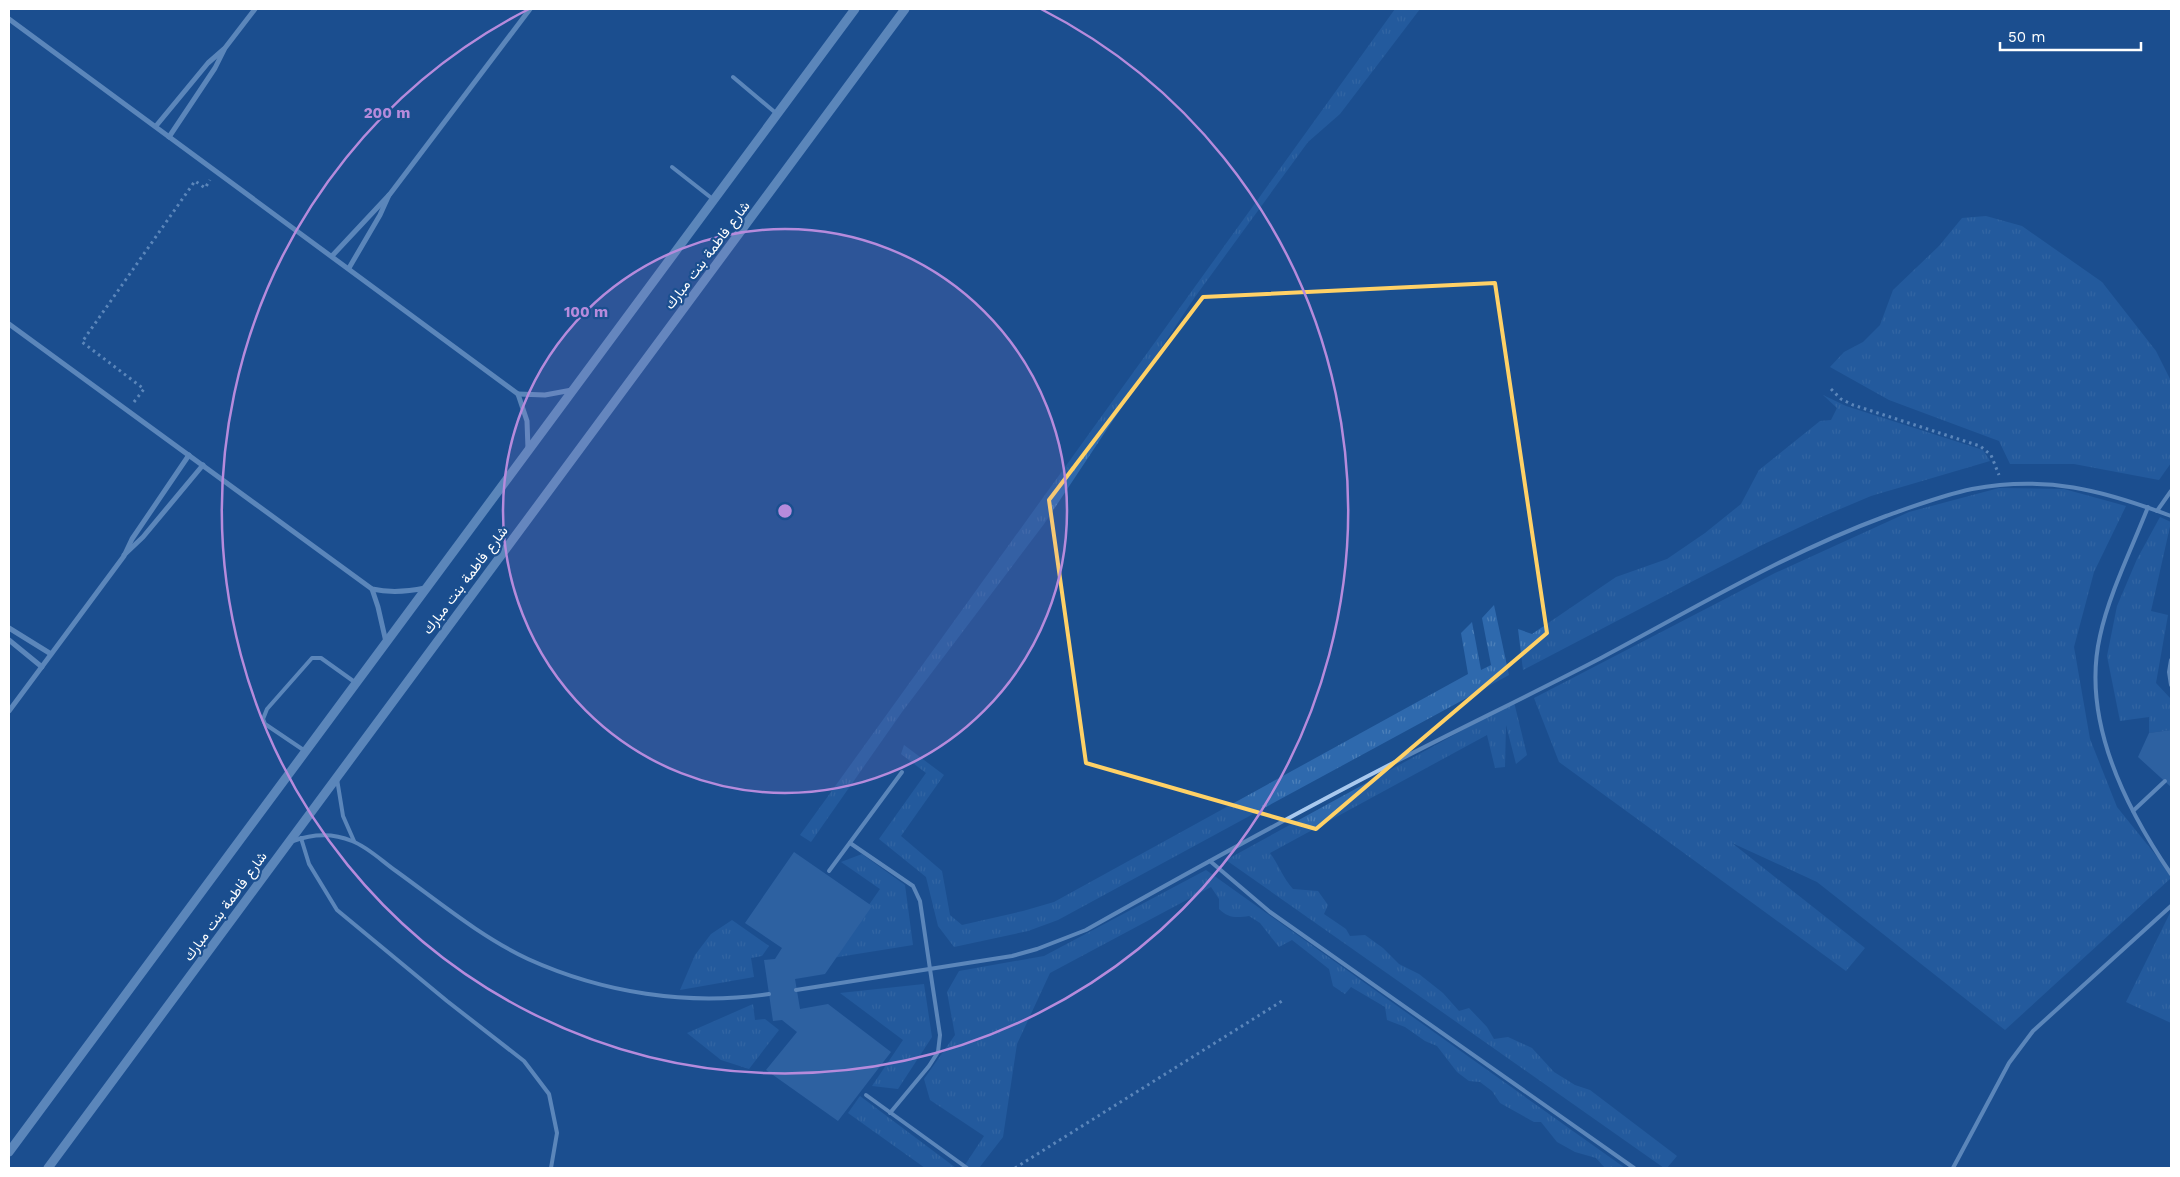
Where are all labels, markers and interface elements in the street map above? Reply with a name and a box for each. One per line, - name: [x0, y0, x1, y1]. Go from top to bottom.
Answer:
- scale bar: [2000, 20, 2141, 52]
- text: 50 m: [2008, 28, 2045, 46]
- text: 200 m: [364, 104, 410, 122]
- street label: شارع فاطمة بنت مبارك: [661, 198, 755, 314]
- text: 100 m: [564, 303, 608, 321]
- centre of rings: [776, 502, 794, 520]
- street label: شارع فاطمة بنت مبارك: [419, 523, 513, 639]
- street label: شارع فاطمة بنت مبارك: [180, 848, 272, 965]

